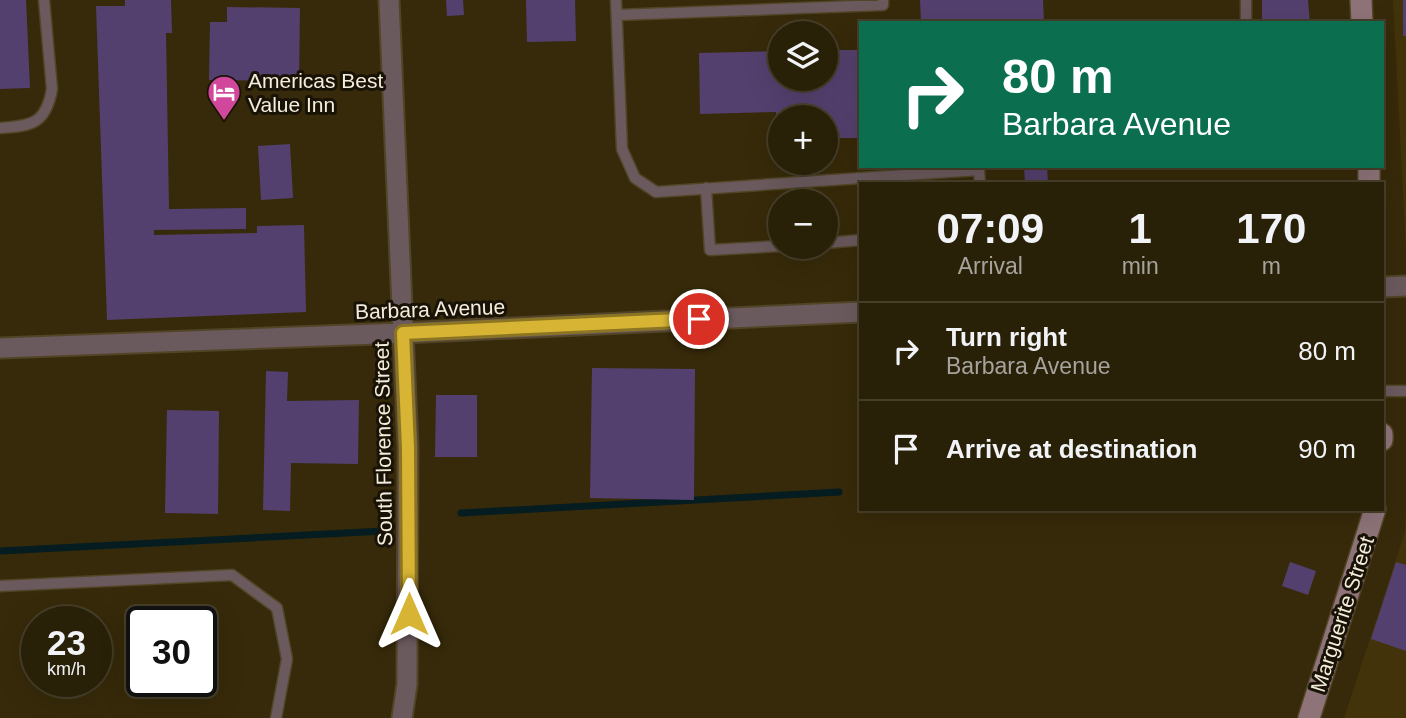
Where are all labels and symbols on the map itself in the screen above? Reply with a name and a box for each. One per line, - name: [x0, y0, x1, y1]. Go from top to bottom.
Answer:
- place label: Americas Best Value Inn: [248, 69, 384, 116]
- hotel icon: Americas Best Value Inn: [205, 73, 243, 122]
- pin: [669, 289, 729, 349]
- street label: Barbara Avenue: [355, 295, 505, 323]
- street label: South Florence Street: [370, 342, 396, 546]
- street label: Marguerite Street: [1306, 533, 1378, 695]
- position arrow: [372, 577, 446, 651]
- speed limit sign: 30: [126, 606, 217, 697]

